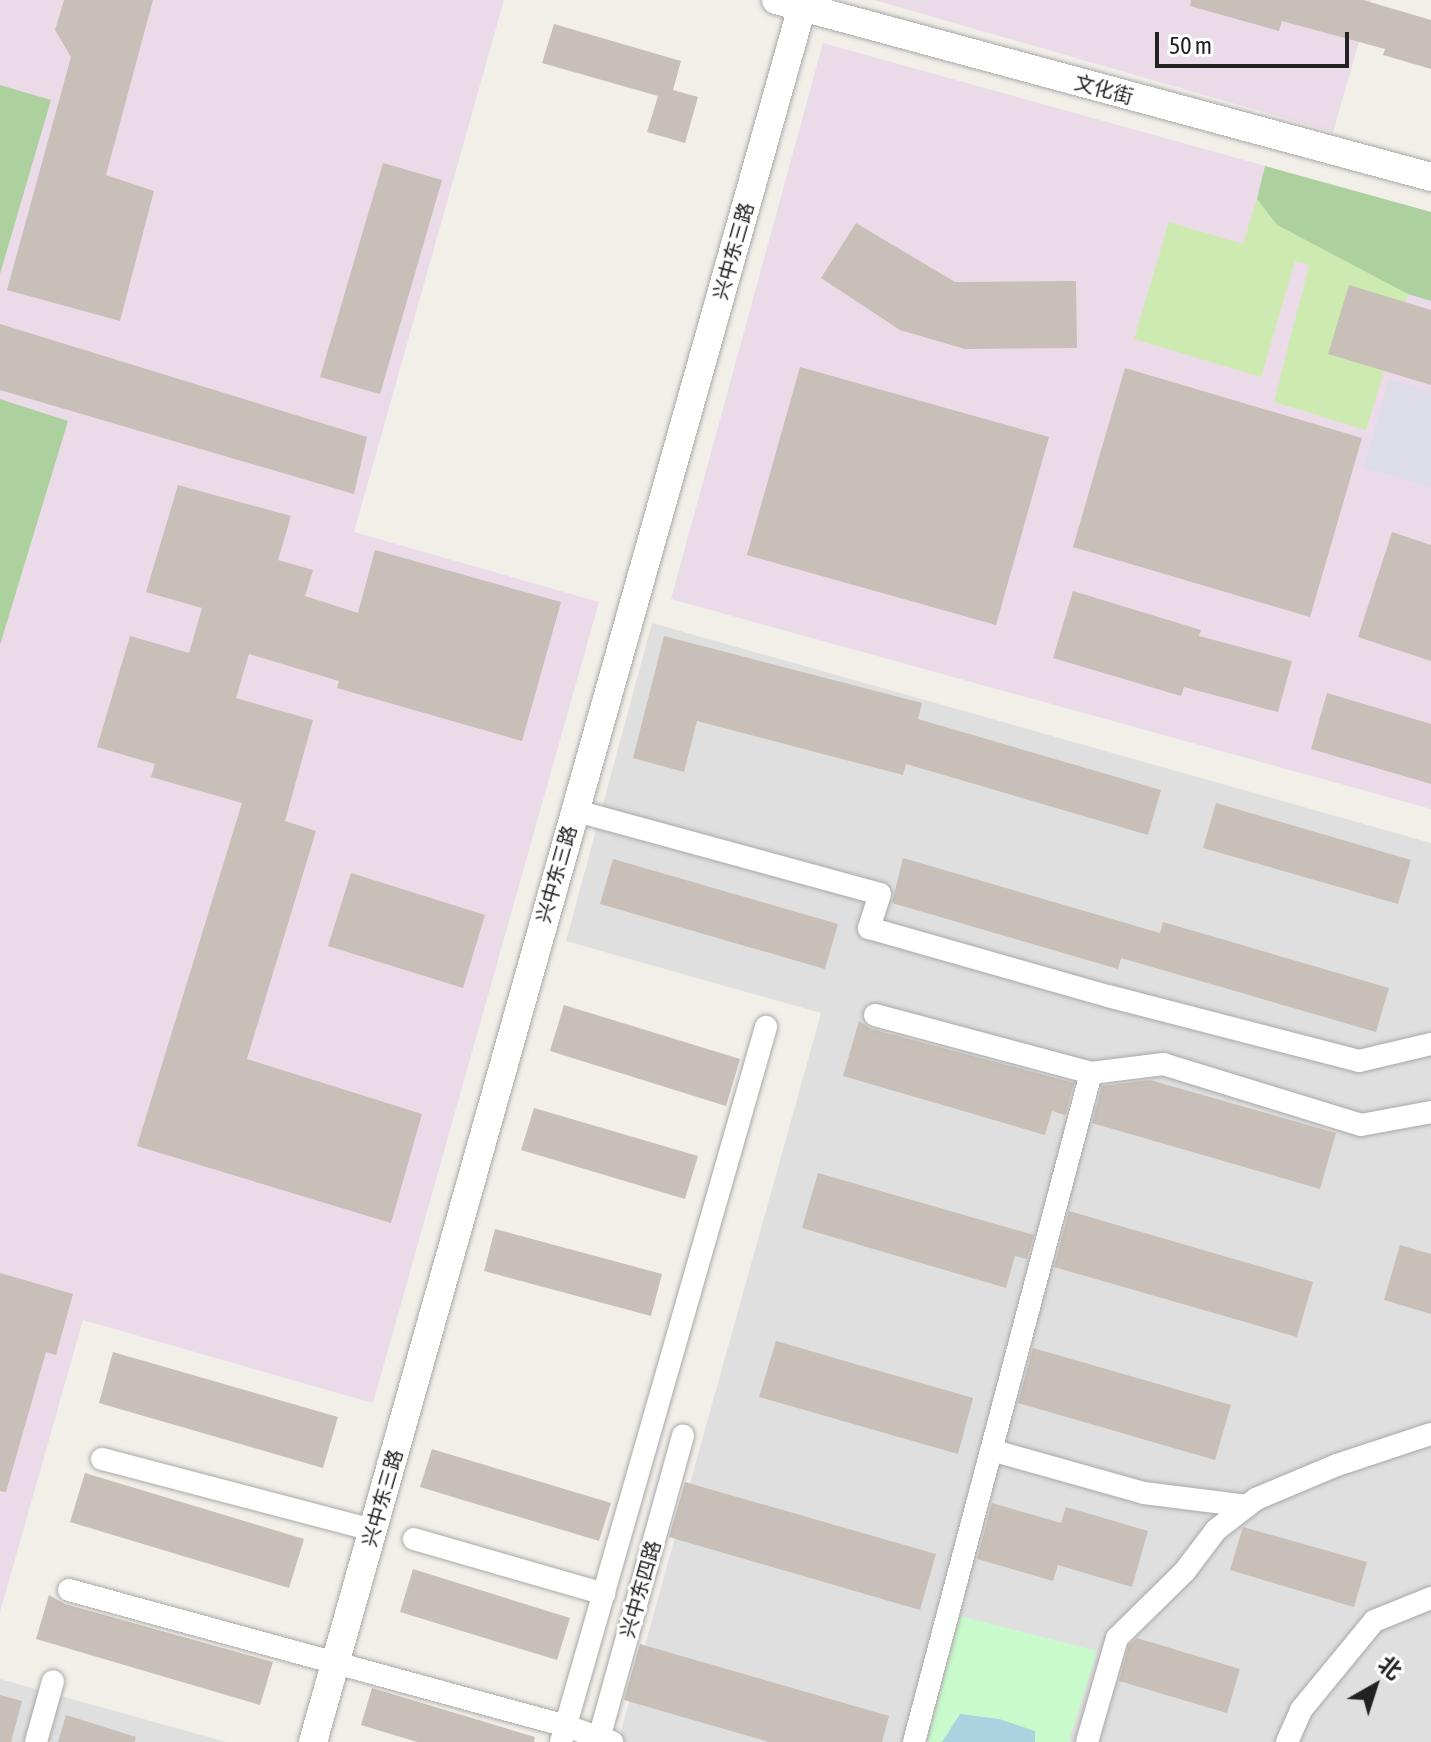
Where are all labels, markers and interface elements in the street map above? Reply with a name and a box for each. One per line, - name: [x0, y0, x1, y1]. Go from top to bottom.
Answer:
- scale bar: [1159, 16, 1353, 66]
- text: 50 m: [1169, 32, 1212, 59]
- street label: 文化街: [1072, 70, 1136, 108]
- street label: 兴中东三路: [708, 200, 758, 302]
- street label: 兴中东三路: [531, 823, 581, 925]
- street label: 兴中东三路: [357, 1447, 407, 1549]
- street label: 兴中东四路: [615, 1538, 665, 1640]
- north arrow: [1335, 1646, 1415, 1726]
- text: 北: [1373, 1650, 1407, 1684]

